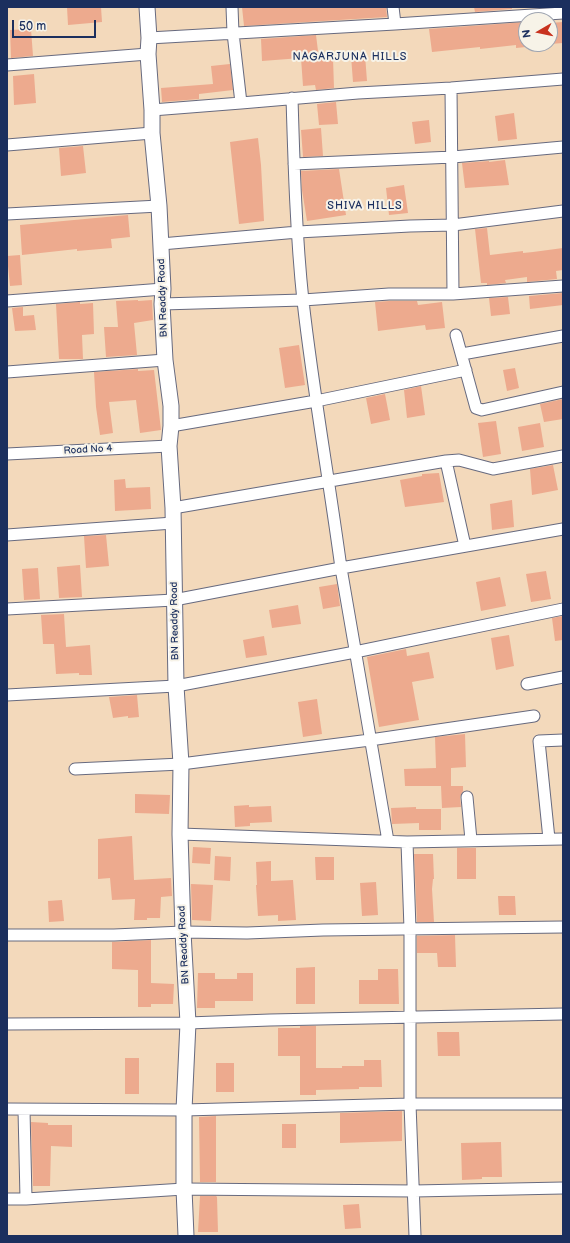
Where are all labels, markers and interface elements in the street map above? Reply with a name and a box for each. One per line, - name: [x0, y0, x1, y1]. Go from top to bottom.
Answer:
- scale bar: [14, 12, 98, 38]
- north arrow: [518, 12, 558, 52]
- text: 50 m: [19, 19, 46, 34]
- text: N: [520, 29, 534, 39]
- district label: NAGARJUNA HILLS: [292, 50, 408, 64]
- district label: SHIVA HILLS: [327, 199, 403, 213]
- street label: BN Readdy Road: [156, 258, 170, 338]
- street label: Road No 4: [63, 443, 113, 457]
- street label: BN Readdy Road: [168, 582, 182, 660]
- street label: BN Readdy Road: [176, 905, 192, 985]

